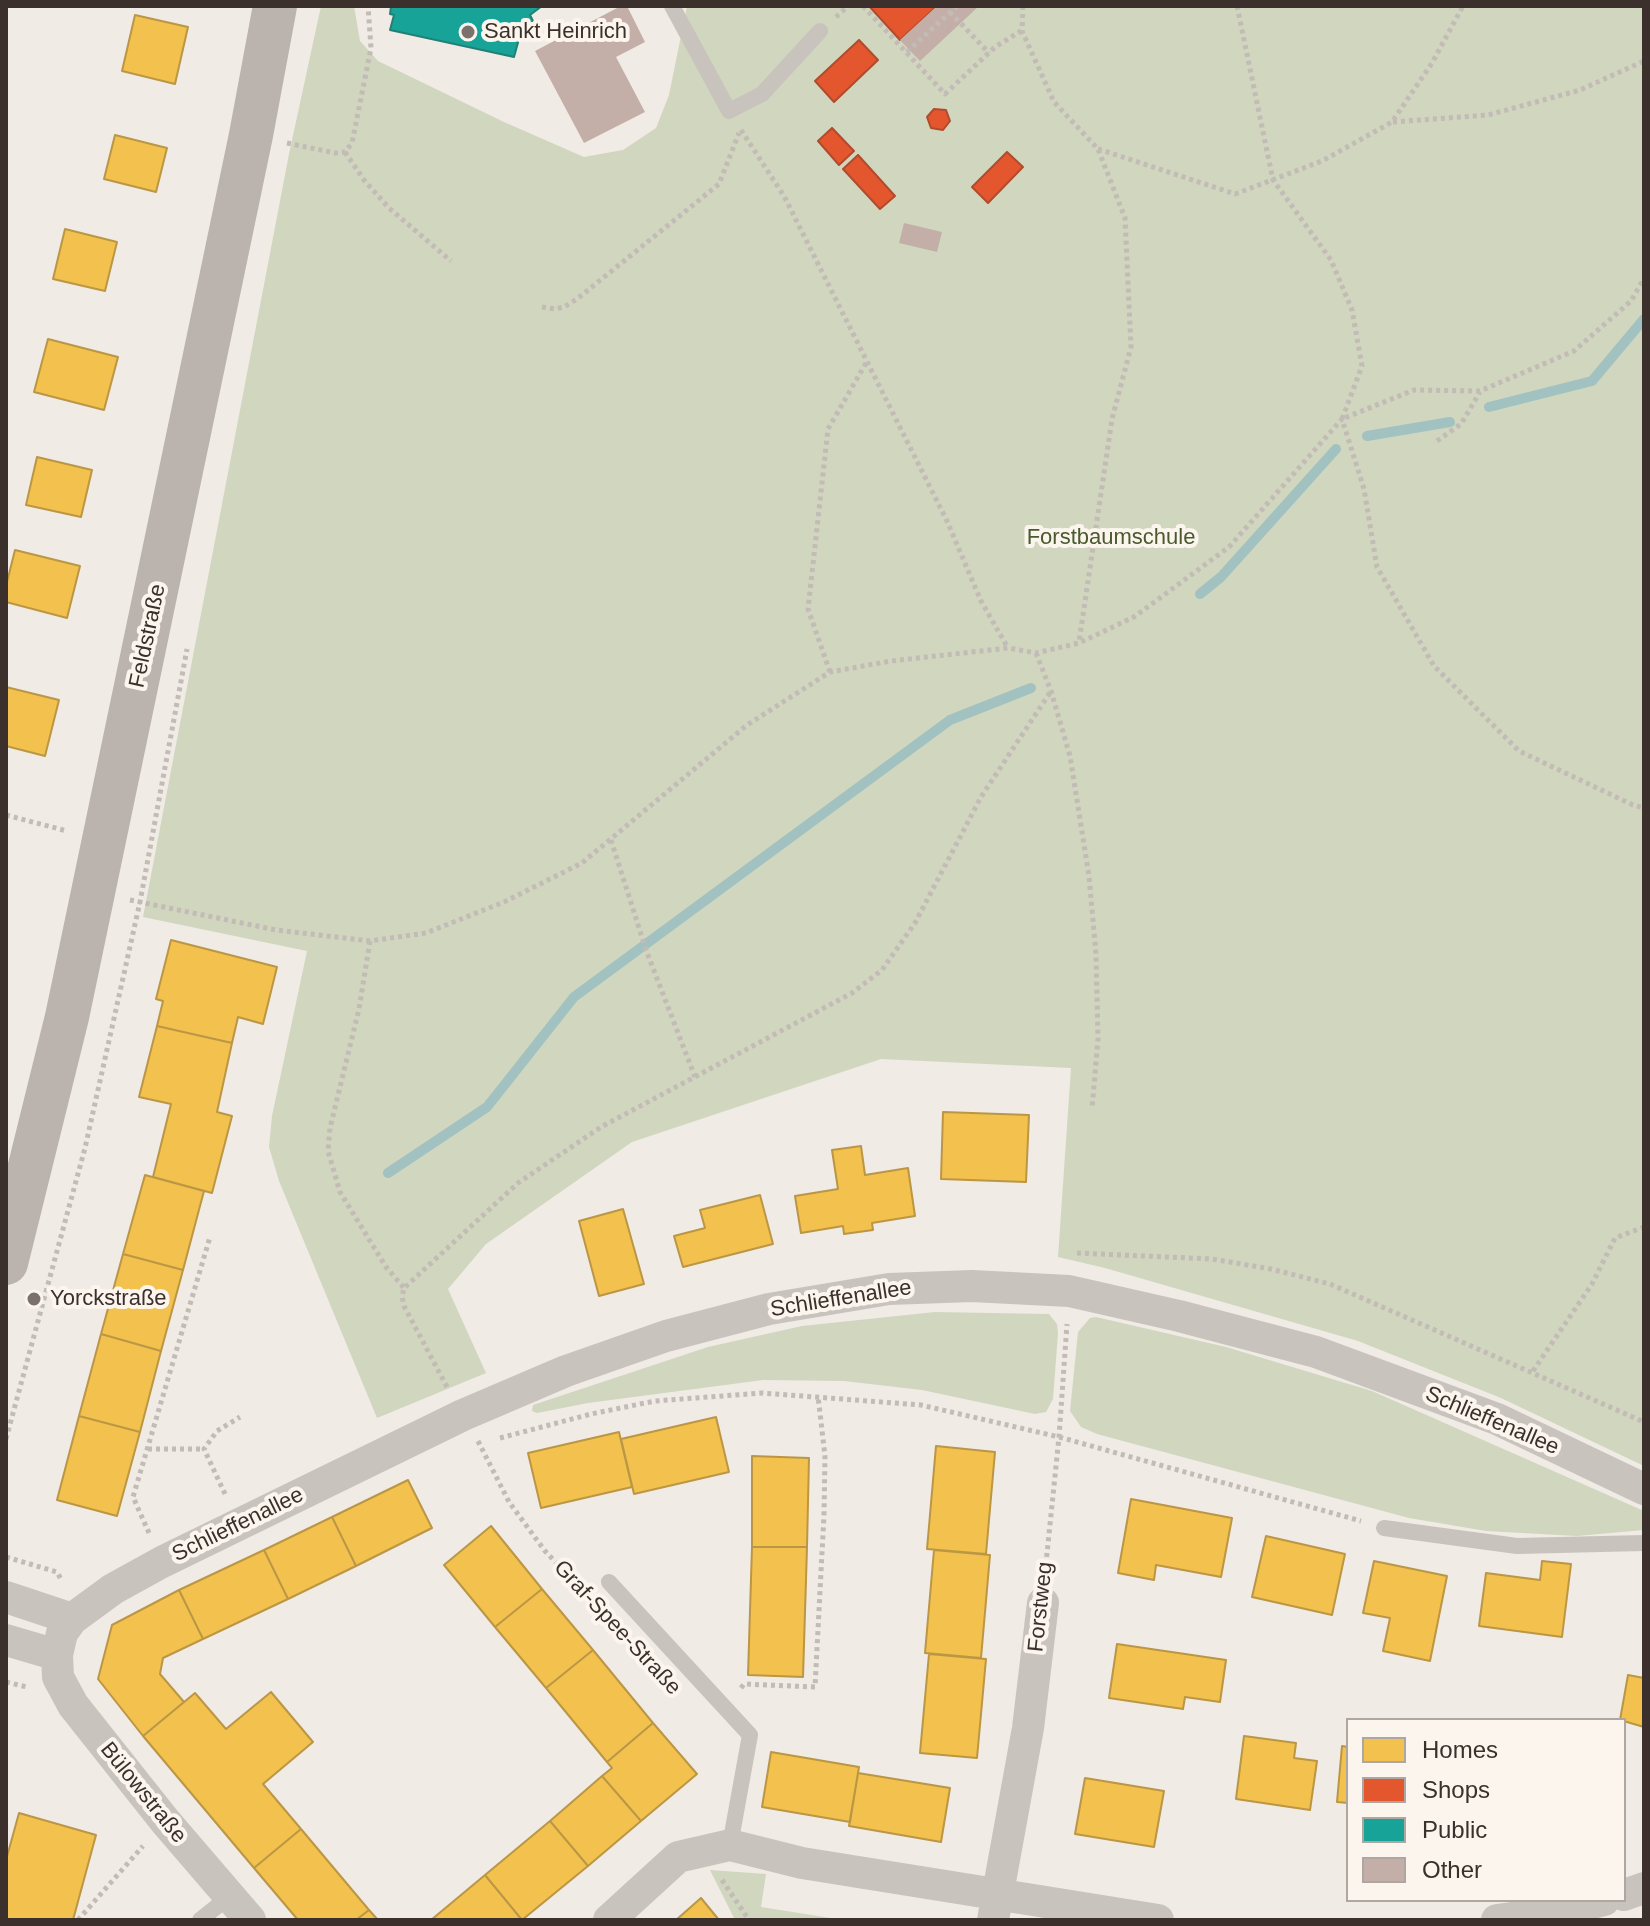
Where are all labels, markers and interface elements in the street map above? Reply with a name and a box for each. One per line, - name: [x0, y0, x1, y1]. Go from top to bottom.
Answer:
- place label: Sankt Heinrich: [484, 19, 627, 45]
- marker: Sankt Heinrich: [459, 23, 477, 41]
- park label: Forstbaumschule: [1027, 525, 1195, 551]
- street label: Feldstraße: [124, 582, 172, 690]
- street label: Schlieffenallee: [768, 1275, 914, 1323]
- place label: Yorckstraße: [50, 1286, 167, 1312]
- marker: Yorckstraße: [25, 1290, 43, 1308]
- street label: Schlieffenallee: [1421, 1381, 1563, 1461]
- street label: Schlieffenallee: [168, 1482, 308, 1568]
- street label: Graf-Spee-Straße: [548, 1555, 686, 1701]
- street label: Forstweg: [1023, 1561, 1059, 1653]
- legend: [1346, 1718, 1626, 1902]
- text: Homes: [1422, 1736, 1498, 1763]
- street label: Bülowstraße: [94, 1737, 192, 1849]
- text: Shops: [1422, 1776, 1490, 1803]
- text: Public: [1422, 1816, 1487, 1843]
- text: Other: [1422, 1856, 1482, 1883]

